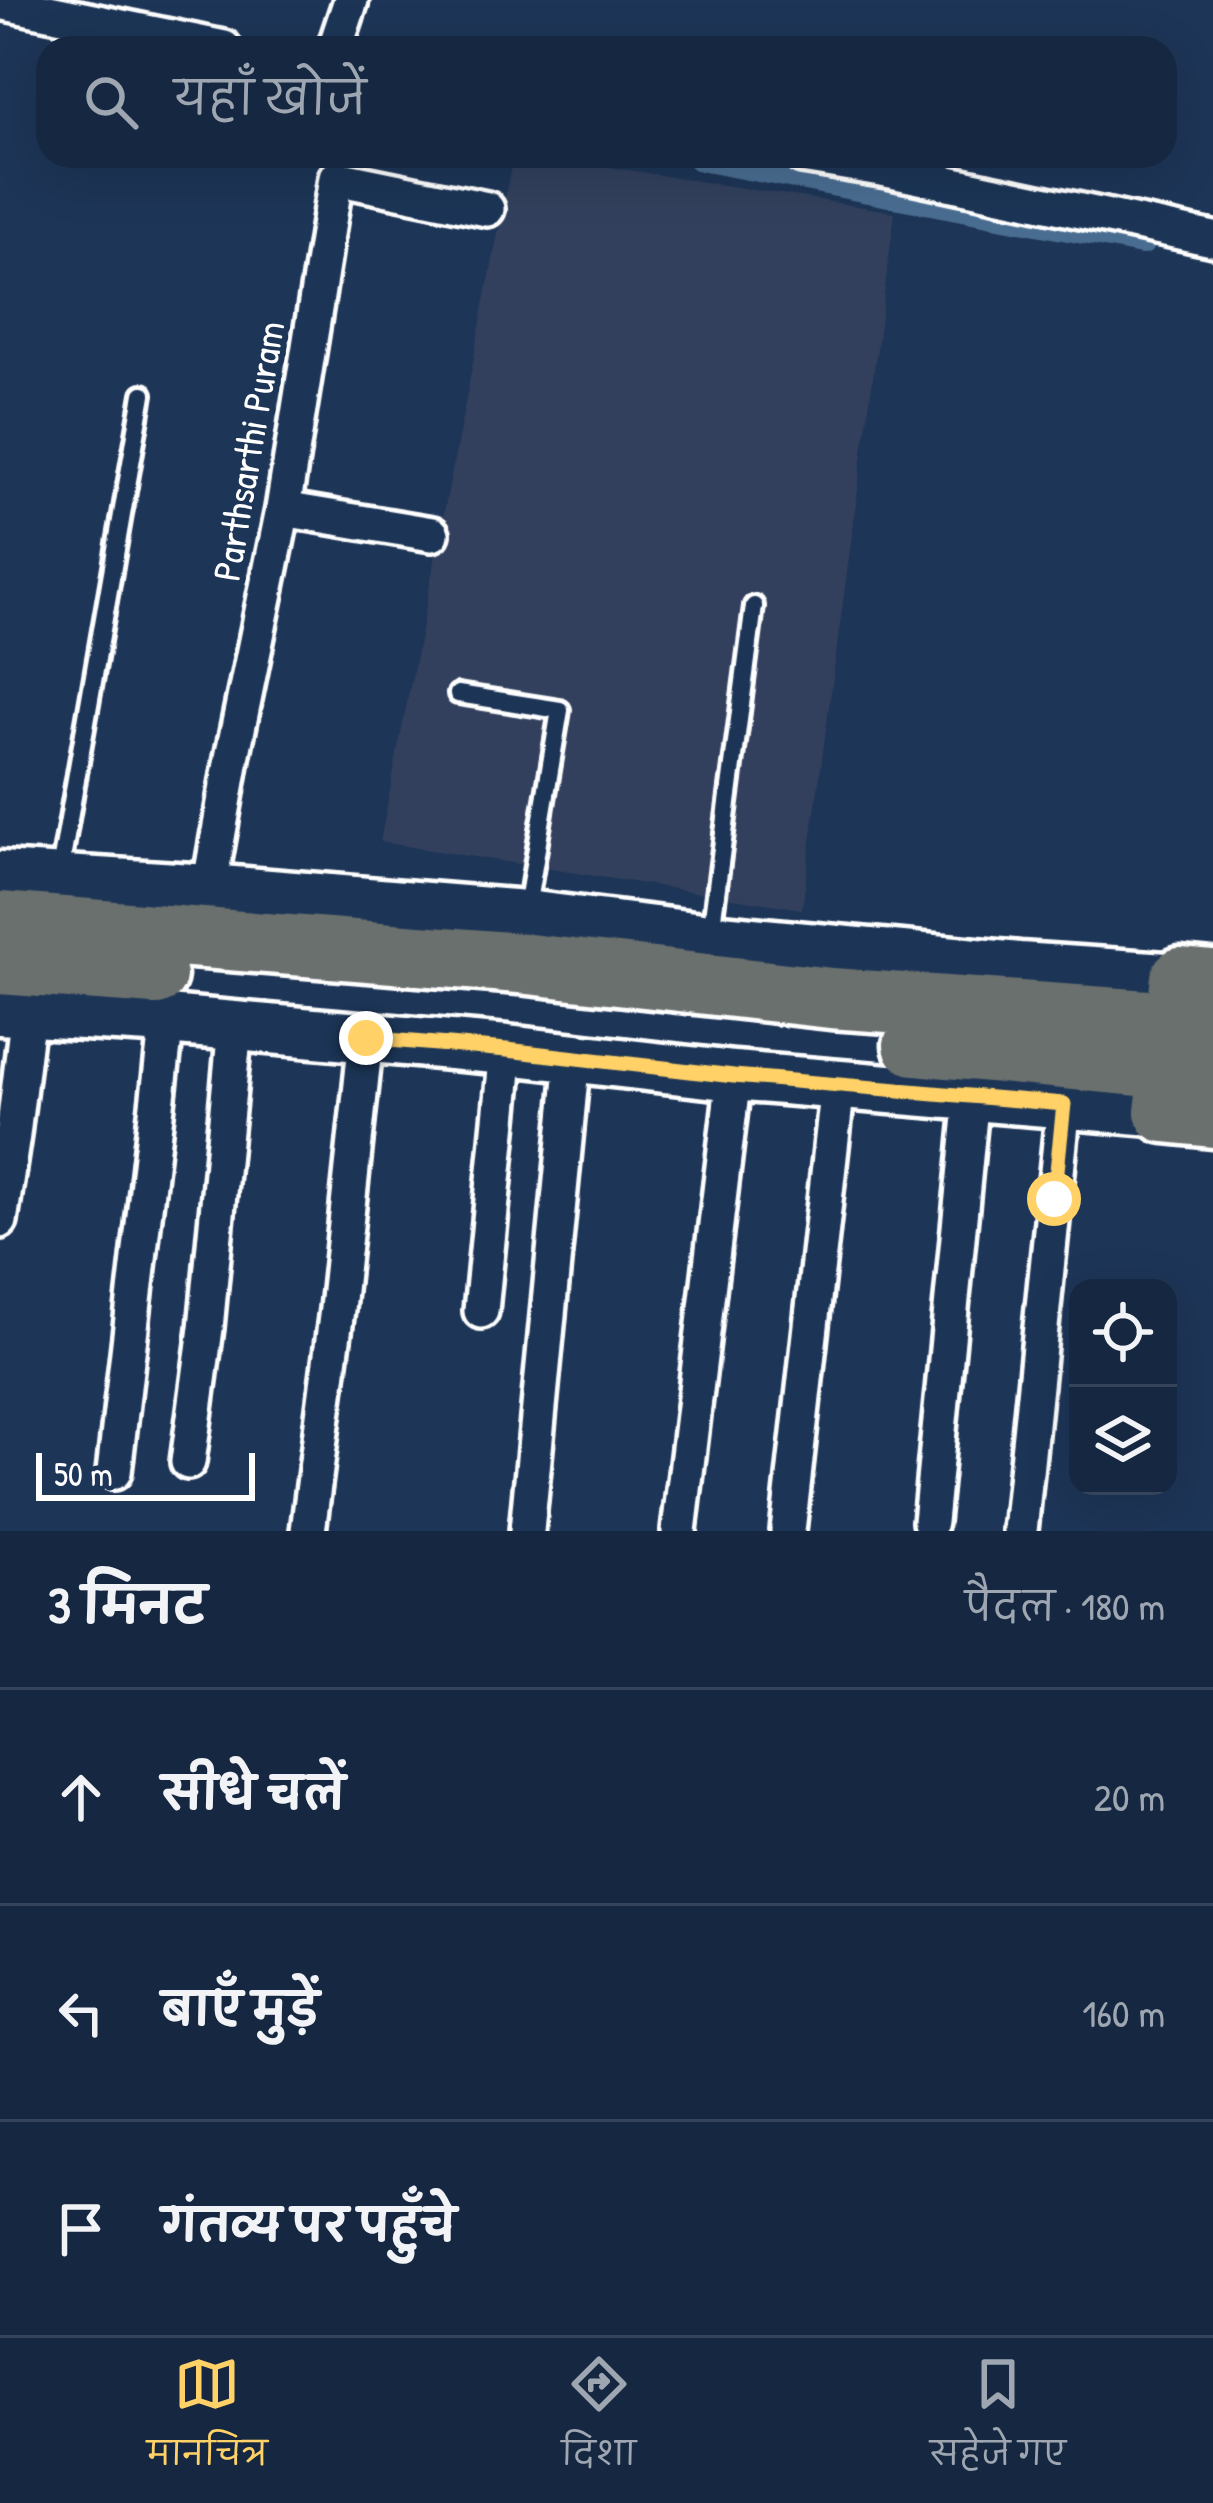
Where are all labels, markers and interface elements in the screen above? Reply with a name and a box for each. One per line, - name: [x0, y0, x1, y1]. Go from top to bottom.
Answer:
- search box: [36, 36, 1177, 168]
- text: यहाँ खोजें: [174, 67, 366, 128]
- icon: search: [78, 69, 144, 135]
- street label: Parthsarthi Puram: [199, 317, 296, 585]
- route end: [339, 1011, 393, 1065]
- route start: [1027, 1172, 1081, 1226]
- map controls: [1069, 1279, 1177, 1495]
- button: locate: [1069, 1279, 1177, 1387]
- button: layers: [1069, 1387, 1177, 1495]
- scale bar: [36, 1447, 255, 1500]
- text: 50 m: [54, 1452, 113, 1496]
- text: 3 मिनट: [48, 1570, 206, 1639]
- text: पैदल · 180 m: [965, 1579, 1165, 1632]
- text: सीधे चलें: [162, 1762, 345, 1823]
- icon: ahead: [48, 1764, 114, 1830]
- text: 20 m: [1094, 1770, 1165, 1823]
- text: बाएँ मुड़ें: [162, 1978, 319, 2039]
- icon: left: [48, 1980, 114, 2046]
- text: 160 m: [1082, 1986, 1165, 2039]
- text: गंतव्य पर पहुँचे: [162, 2194, 456, 2255]
- icon: arrive: [48, 2196, 114, 2262]
- tab: मानचित्र: [147, 2351, 268, 2490]
- tab: दिशा: [561, 2351, 636, 2490]
- tab: सहेजे गए: [930, 2351, 1066, 2490]

